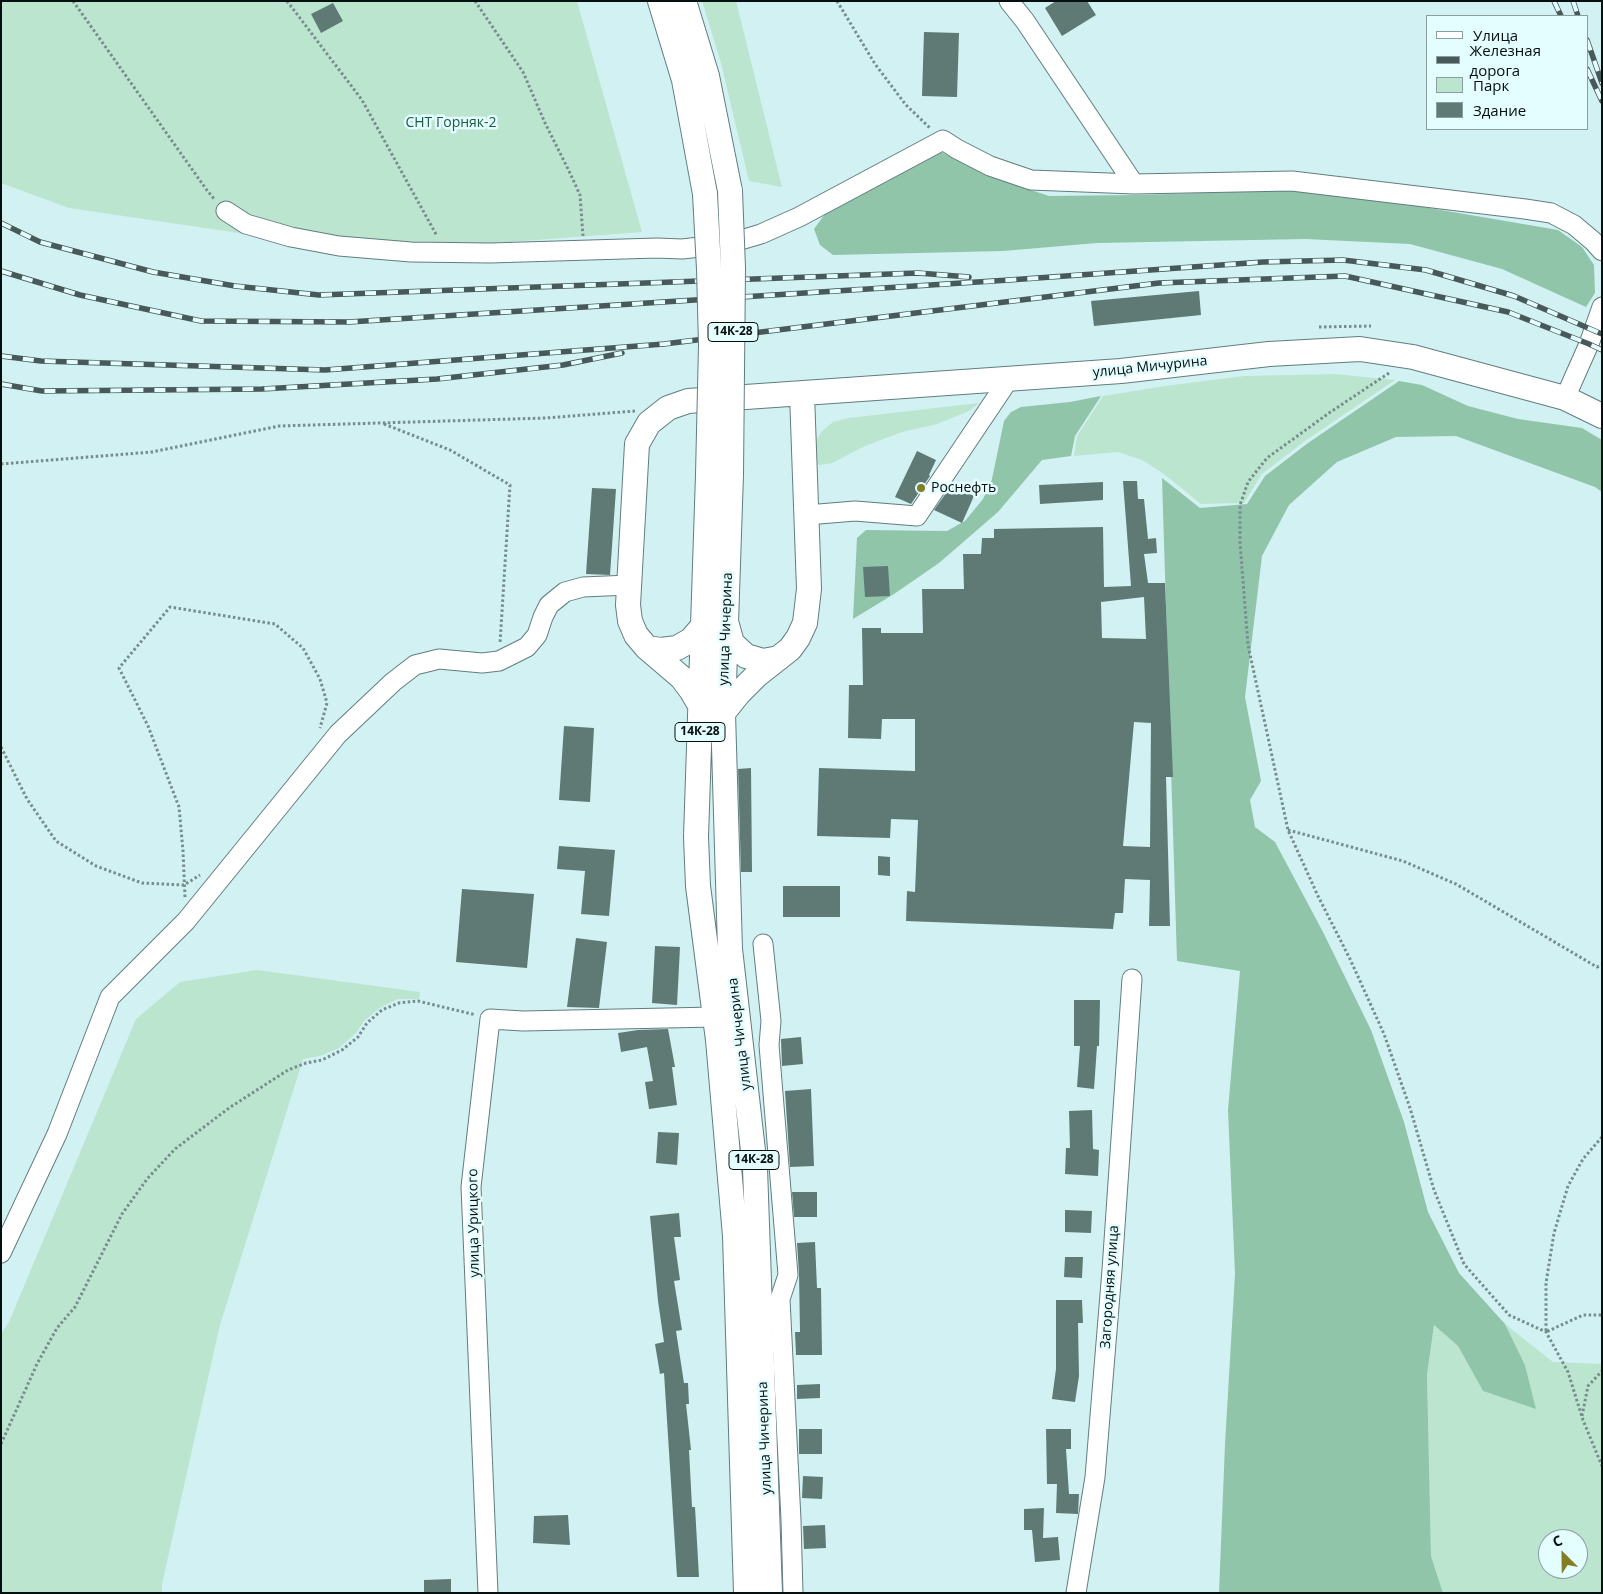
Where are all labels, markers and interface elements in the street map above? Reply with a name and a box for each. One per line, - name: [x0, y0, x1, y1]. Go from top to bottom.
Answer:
- legend: [1426, 15, 1588, 130]
- text: Улица: [1473, 25, 1518, 45]
- text: Железная дорога: [1470, 40, 1541, 80]
- text: Парк: [1473, 75, 1509, 95]
- text: Здание: [1473, 100, 1526, 120]
- park label: СНТ Горняк-2: [405, 115, 497, 131]
- road number: 14К-28: [708, 322, 758, 342]
- street label: улица Мичурина: [1092, 353, 1208, 381]
- place label: Роснефть: [931, 480, 996, 496]
- marker: Роснефть: [915, 482, 927, 494]
- street label: улица Чичерина: [716, 572, 736, 686]
- road number: 14К-28: [675, 722, 725, 742]
- street label: улица Чичерина: [725, 977, 755, 1091]
- road number: 14К-28: [729, 1150, 779, 1170]
- street label: улица Урицкого: [465, 1168, 483, 1278]
- street label: Загородняя улица: [1097, 1225, 1123, 1349]
- street label: улица Чичерина: [755, 1381, 775, 1495]
- north arrow: [1538, 1529, 1588, 1579]
- text: С: [1550, 1530, 1565, 1551]

